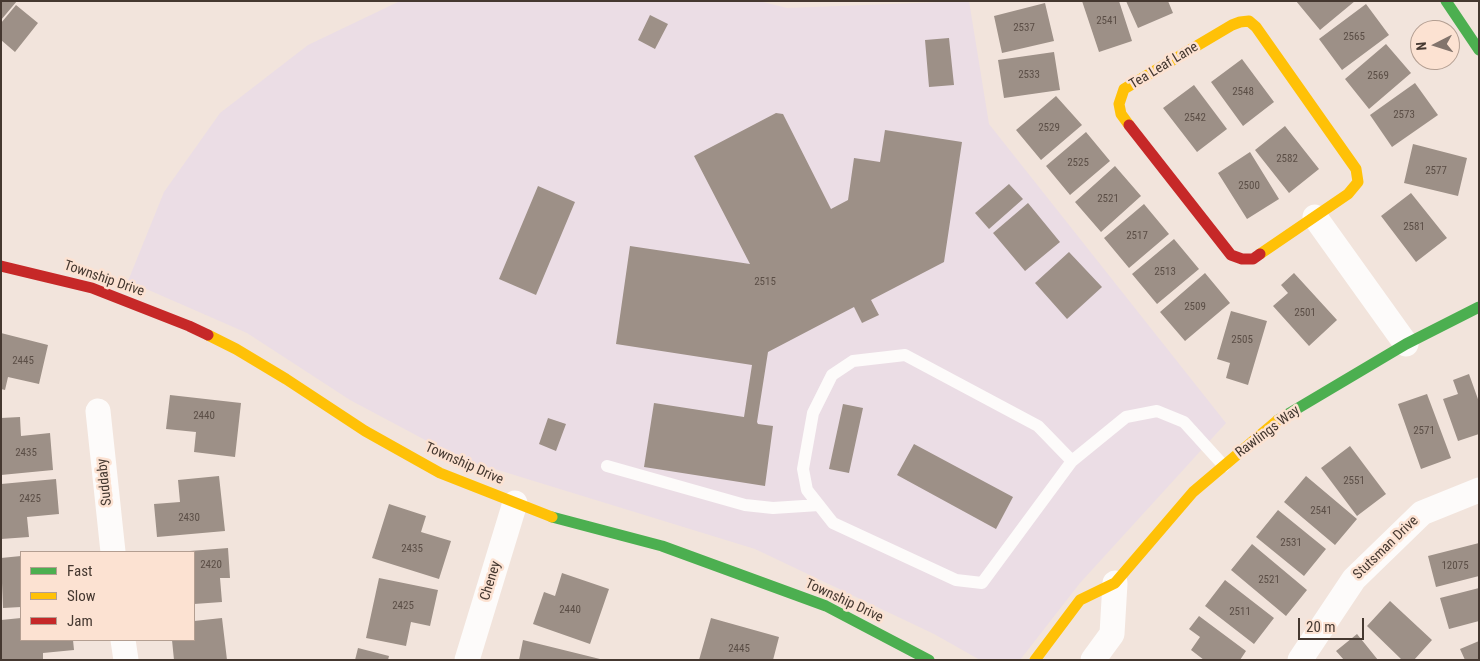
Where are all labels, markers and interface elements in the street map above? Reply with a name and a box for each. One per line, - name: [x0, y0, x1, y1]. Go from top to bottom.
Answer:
- house number: 2541: [1096, 14, 1118, 28]
- north arrow: [1410, 20, 1460, 70]
- house number: 2537: [1013, 21, 1035, 35]
- house number: 2565: [1343, 30, 1365, 44]
- street label: Tea Leaf Lane: [1127, 39, 1201, 93]
- text: N: [1413, 41, 1429, 51]
- house number: 2533: [1018, 68, 1040, 82]
- house number: 2569: [1367, 69, 1389, 83]
- house number: 2548: [1232, 85, 1254, 99]
- house number: 2573: [1393, 108, 1415, 122]
- house number: 2542: [1184, 111, 1206, 125]
- house number: 2529: [1038, 121, 1060, 135]
- house number: 2582: [1276, 152, 1298, 166]
- house number: 2525: [1067, 156, 1089, 170]
- house number: 2577: [1425, 164, 1447, 178]
- house number: 2500: [1238, 179, 1260, 193]
- house number: 2521: [1097, 192, 1119, 206]
- house number: 2581: [1403, 220, 1425, 234]
- house number: 2517: [1126, 229, 1148, 243]
- street label: Township Drive: [62, 257, 146, 301]
- house number: 2513: [1154, 265, 1176, 279]
- house number: 2515: [754, 275, 776, 289]
- house number: 2509: [1184, 300, 1206, 314]
- house number: 2501: [1294, 306, 1316, 320]
- house number: 2505: [1231, 333, 1253, 347]
- house number: 2445: [12, 354, 34, 368]
- street label: Rawlings Way: [1233, 402, 1303, 462]
- house number: 2440: [193, 409, 215, 423]
- house number: 2571: [1413, 424, 1435, 438]
- street label: Township Drive: [422, 439, 506, 489]
- house number: 2435: [15, 446, 37, 460]
- street label: Suddaby: [94, 458, 116, 506]
- house number: 2551: [1343, 474, 1365, 488]
- house number: 2425: [19, 492, 41, 506]
- house number: 2541: [1310, 504, 1332, 518]
- house number: 2430: [178, 511, 200, 525]
- street label: Stutsman Drive: [1350, 513, 1422, 583]
- house number: 2531: [1280, 536, 1302, 550]
- house number: 2435: [401, 542, 423, 556]
- legend: [20, 551, 195, 641]
- house number: 2420: [200, 558, 222, 572]
- street label: Cheney: [477, 559, 505, 603]
- house number: 12075: [1441, 559, 1469, 573]
- text: Fast: [67, 562, 92, 580]
- house number: 2521: [1258, 573, 1280, 587]
- street label: Township Drive: [802, 576, 886, 626]
- text: Slow: [67, 587, 96, 605]
- house number: 2425: [392, 599, 414, 613]
- house number: 2440: [559, 603, 581, 617]
- house number: 2511: [1229, 605, 1251, 619]
- scale bar: [1300, 608, 1366, 640]
- text: Jam: [67, 612, 93, 630]
- text: 20 m: [1306, 618, 1336, 636]
- house number: 2445: [728, 642, 750, 656]

